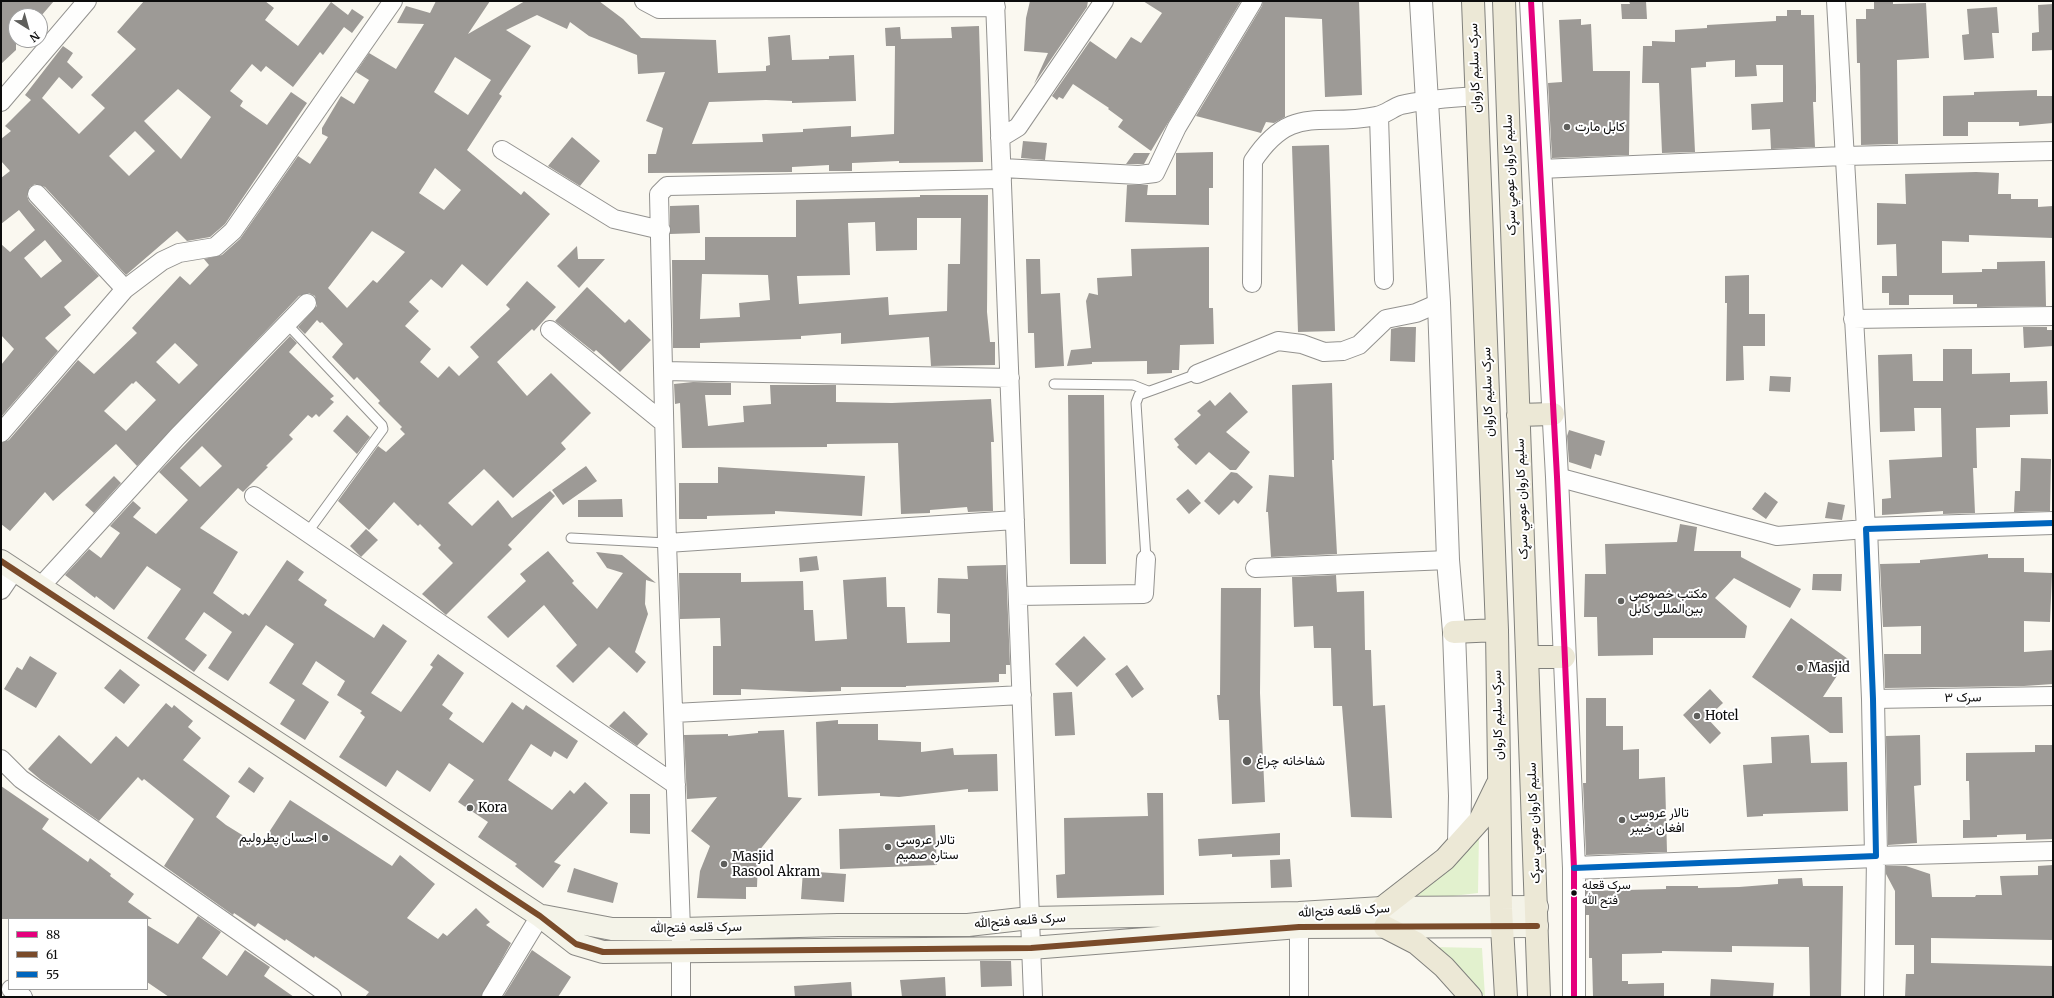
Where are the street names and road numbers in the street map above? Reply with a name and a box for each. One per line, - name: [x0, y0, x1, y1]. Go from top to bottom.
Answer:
- street label: سرک سلیم کاروان: [1466, 23, 1484, 113]
- street label: سلیم کاروان عومي سړک: [1500, 114, 1520, 236]
- street label: سرک سلیم کاروان: [1479, 347, 1497, 437]
- street label: سلیم کاروان عومي سړک: [1512, 438, 1532, 560]
- street label: سرک سلیم کاروان: [1489, 670, 1507, 760]
- street label: سرک ۳: [1944, 690, 1982, 706]
- street label: سلیم کاروان عومي سړک: [1524, 762, 1544, 884]
- street label: سرک قلعه فتح‌الله: [1298, 901, 1390, 921]
- street label: سرک قلعه فتح‌الله: [974, 910, 1066, 932]
- street label: سرک قلعه فتح‌الله: [650, 919, 742, 937]

